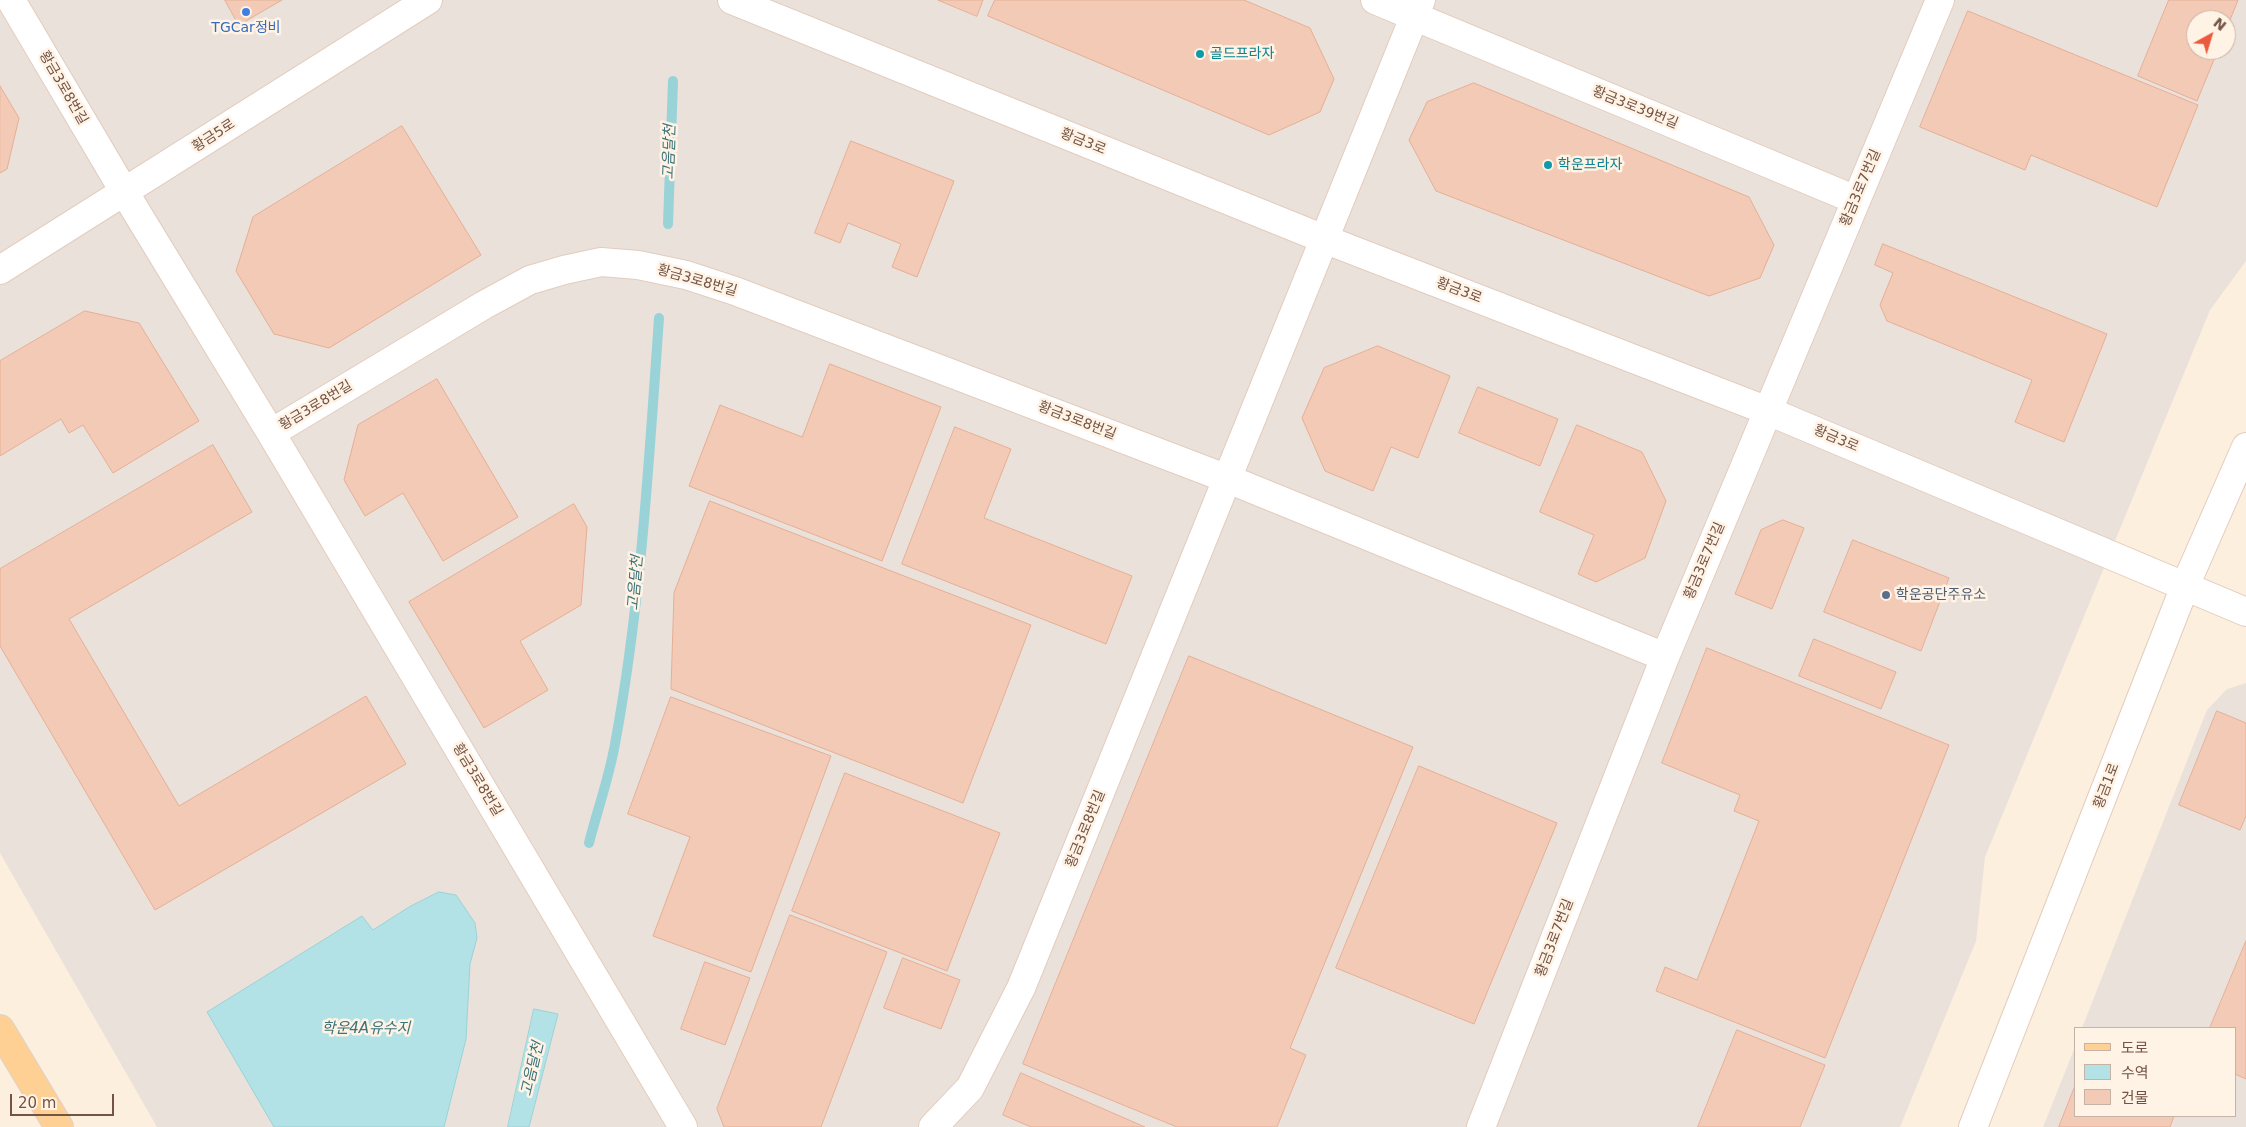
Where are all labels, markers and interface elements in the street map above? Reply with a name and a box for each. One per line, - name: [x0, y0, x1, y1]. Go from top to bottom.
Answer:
- marker: TGCar정비: [240, 6, 252, 18]
- north arrow: [2186, 10, 2236, 60]
- text: N: [2210, 14, 2229, 34]
- place label: TGCar정비: [211, 20, 281, 36]
- place label: 골드프라자: [1210, 46, 1274, 62]
- street label: 황금3로8번길: [35, 48, 91, 128]
- marker: 골드프라자: [1194, 48, 1206, 60]
- street label: 황금3로39번길: [1590, 83, 1680, 133]
- street label: 황금5로: [189, 116, 239, 156]
- water label: 고음달천: [660, 124, 680, 180]
- street label: 황금3로: [1058, 125, 1108, 159]
- street label: 황금3로7번길: [1837, 147, 1885, 229]
- place label: 학운프라자: [1558, 157, 1622, 173]
- marker: 학운프라자: [1542, 159, 1554, 171]
- street label: 황금3로8번길: [655, 262, 739, 300]
- street label: 황금3로: [1434, 275, 1484, 307]
- street label: 황금3로8번길: [276, 378, 356, 434]
- street label: 황금3로8번길: [1036, 398, 1118, 444]
- street label: 황금3로: [1811, 422, 1861, 456]
- street label: 황금3로7번길: [1681, 520, 1729, 602]
- water label: 고음달천: [625, 555, 647, 611]
- place label: 학운공단주유소: [1896, 587, 1986, 603]
- marker: 학운공단주유소: [1880, 589, 1892, 601]
- street label: 황금3로8번길: [449, 740, 505, 820]
- street label: 황금1로: [2091, 761, 2123, 811]
- street label: 황금3로8번길: [1063, 788, 1109, 870]
- street label: 황금3로7번길: [1532, 897, 1578, 979]
- water label: 학운4A유수지: [322, 1020, 410, 1038]
- legend: [2074, 1027, 2236, 1117]
- text: 도로: [2121, 1039, 2149, 1057]
- water label: 고음달천: [518, 1040, 548, 1098]
- text: 수역: [2121, 1064, 2149, 1082]
- scale bar: [12, 1084, 116, 1116]
- text: 건물: [2121, 1089, 2149, 1107]
- text: 20 m: [18, 1094, 56, 1112]

